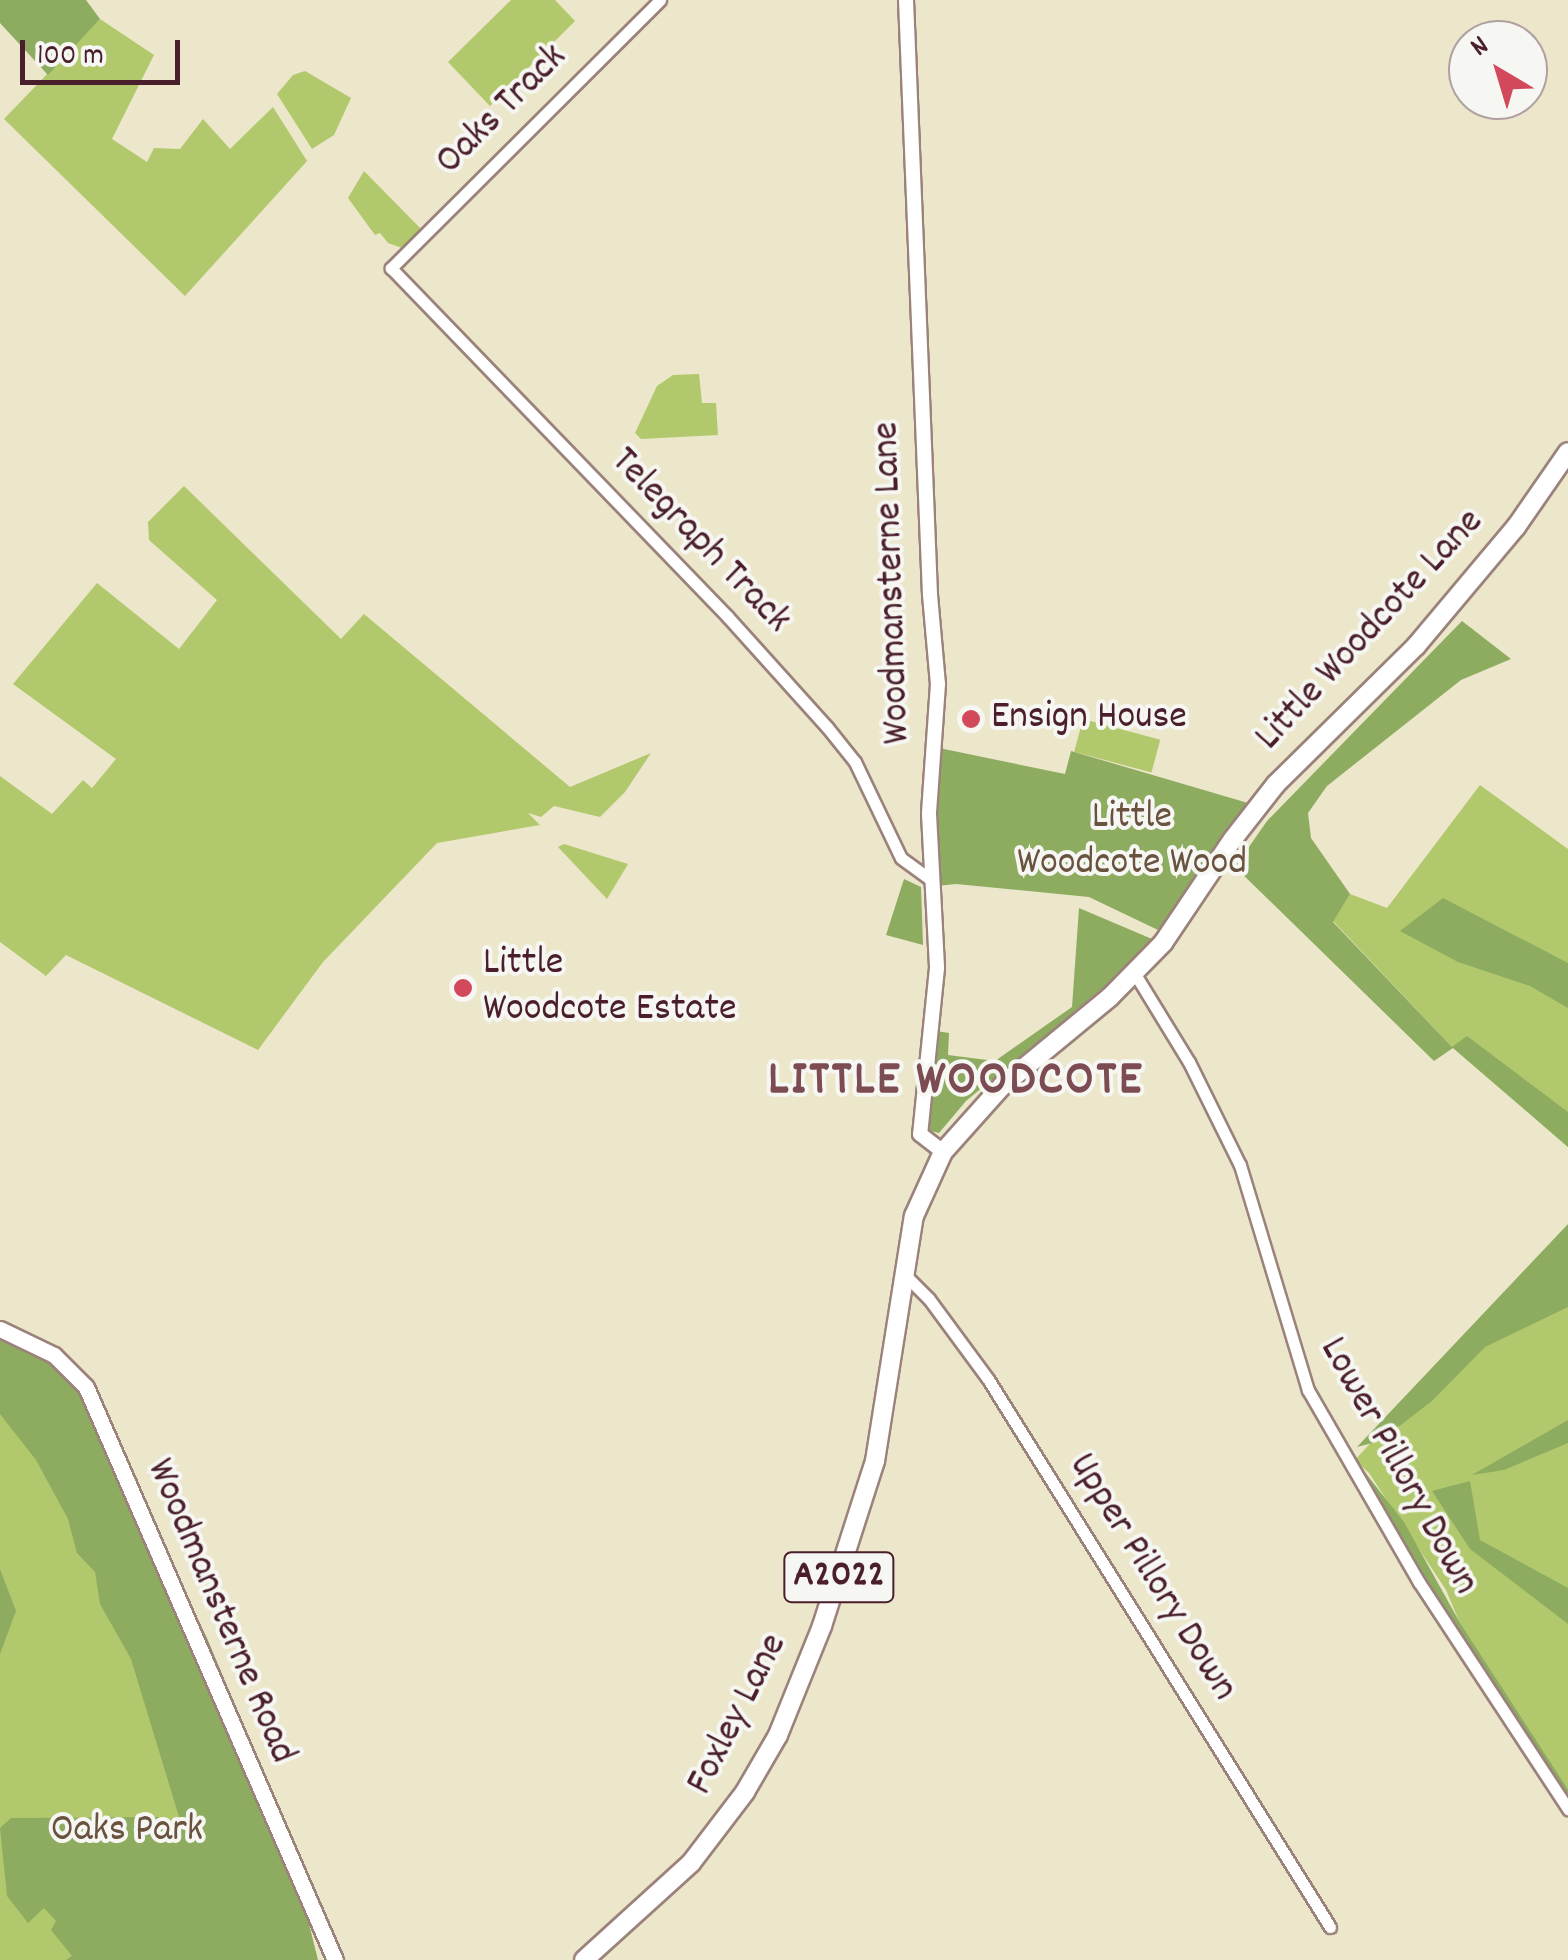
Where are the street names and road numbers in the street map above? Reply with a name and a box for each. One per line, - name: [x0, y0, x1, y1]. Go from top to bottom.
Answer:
- street label: Oaks Track: [427, 35, 579, 187]
- street label: Woodmansterne Lane: [864, 421, 924, 745]
- street label: Telegraph Track: [598, 439, 800, 645]
- street label: Little Woodcote Lane: [1247, 500, 1495, 762]
- street label: Lower Pillory Down: [1307, 1330, 1487, 1604]
- street label: Upper Pillory Down: [1056, 1445, 1246, 1711]
- street label: Woodmansterne Road: [133, 1453, 305, 1771]
- road number: A2022: [782, 1544, 896, 1610]
- street label: Foxley Lane: [678, 1627, 800, 1803]

